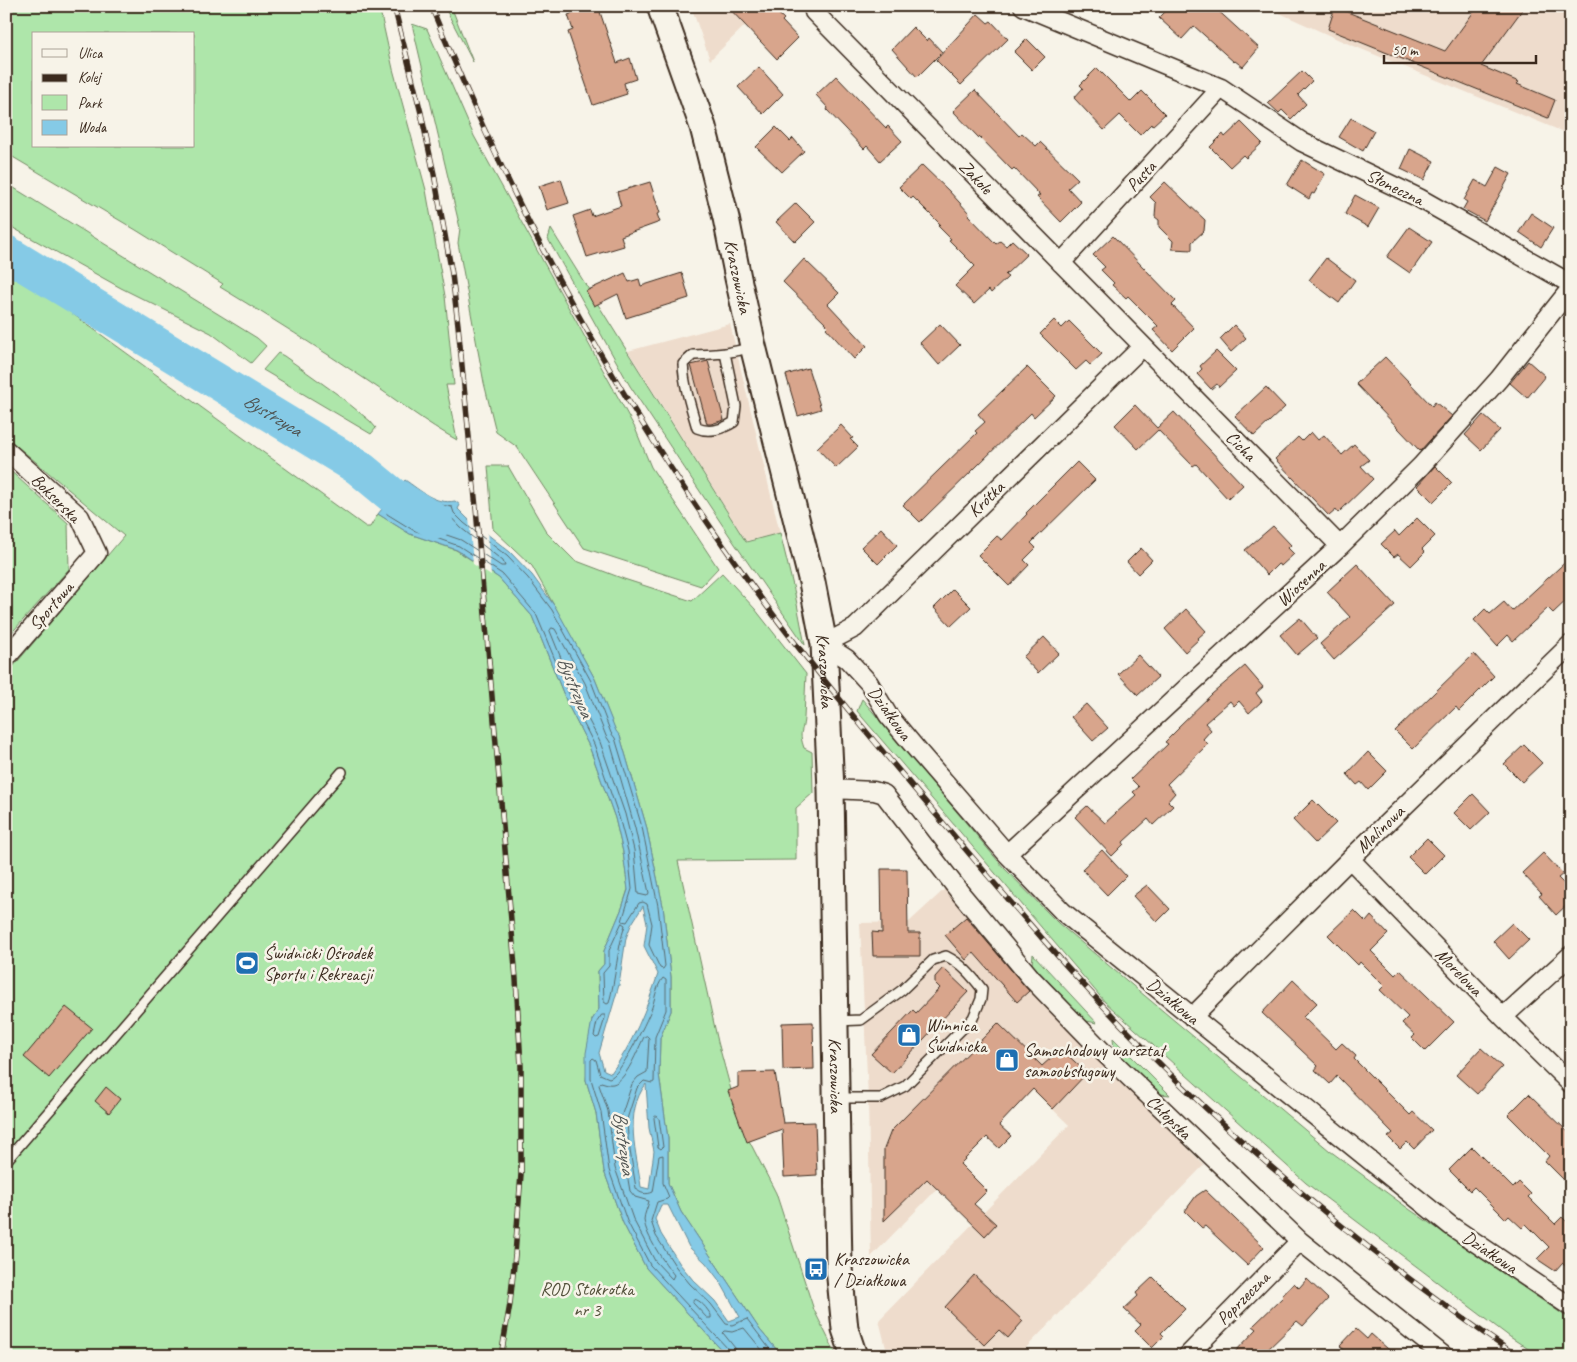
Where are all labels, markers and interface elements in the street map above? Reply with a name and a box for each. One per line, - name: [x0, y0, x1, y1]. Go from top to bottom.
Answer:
- legend: [32, 32, 195, 148]
- scale bar: [1384, 32, 1537, 64]
- text: 50 m: [1392, 41, 1419, 60]
- text: Ulica: [78, 44, 103, 63]
- text: Kolej: [78, 68, 102, 87]
- text: Park: [78, 94, 103, 113]
- text: Woda: [78, 118, 107, 137]
- street label: Zakole: [955, 155, 998, 199]
- street label: Pusta: [1121, 155, 1162, 196]
- street label: Słoneczna: [1363, 164, 1428, 211]
- street label: Kraszowicka: [720, 238, 757, 317]
- water label: Bystrzyca: [239, 388, 307, 443]
- street label: Cicha: [1221, 426, 1262, 467]
- street label: Bokserska: [27, 469, 86, 528]
- street label: Krótka: [963, 476, 1010, 522]
- street label: Wiosenna: [1272, 554, 1331, 611]
- street label: Sportowa: [24, 576, 79, 635]
- street label: Kraszowicka: [811, 631, 838, 710]
- water label: Bystrzyca: [552, 653, 599, 722]
- street label: Działkowa: [863, 682, 918, 746]
- street label: Malinowa: [1351, 800, 1410, 857]
- place label: Świdnicki Ośrodek Sportu i Rekreacji: [264, 942, 375, 985]
- street label: Morelowa: [1431, 943, 1488, 1001]
- sports icon: Świdnicki Ośrodek Sportu i Rekreacji: [234, 950, 260, 976]
- street label: Działkowa: [1143, 973, 1205, 1030]
- place label: Winnica Świdnicka: [926, 1014, 988, 1057]
- shop icon: Winnica Świdnicka: [896, 1022, 922, 1048]
- street label: Kraszowicka: [824, 1038, 847, 1114]
- place label: Samochodowy warsztat samoobsługowy: [1024, 1039, 1168, 1082]
- shop icon: Samochodowy warsztat samoobsługowy: [994, 1047, 1020, 1073]
- street label: Chłopska: [1142, 1090, 1197, 1145]
- water label: Bystrzyca: [608, 1110, 641, 1178]
- street label: Działkowa: [1459, 1226, 1523, 1279]
- place label: Kraszowicka / Działkowa: [834, 1248, 910, 1291]
- bus stop icon: Kraszowicka / Działkowa: [803, 1256, 829, 1282]
- street label: Poprzeczna: [1212, 1266, 1275, 1329]
- park label: ROD Stokrotka nr 3: [540, 1278, 635, 1321]

